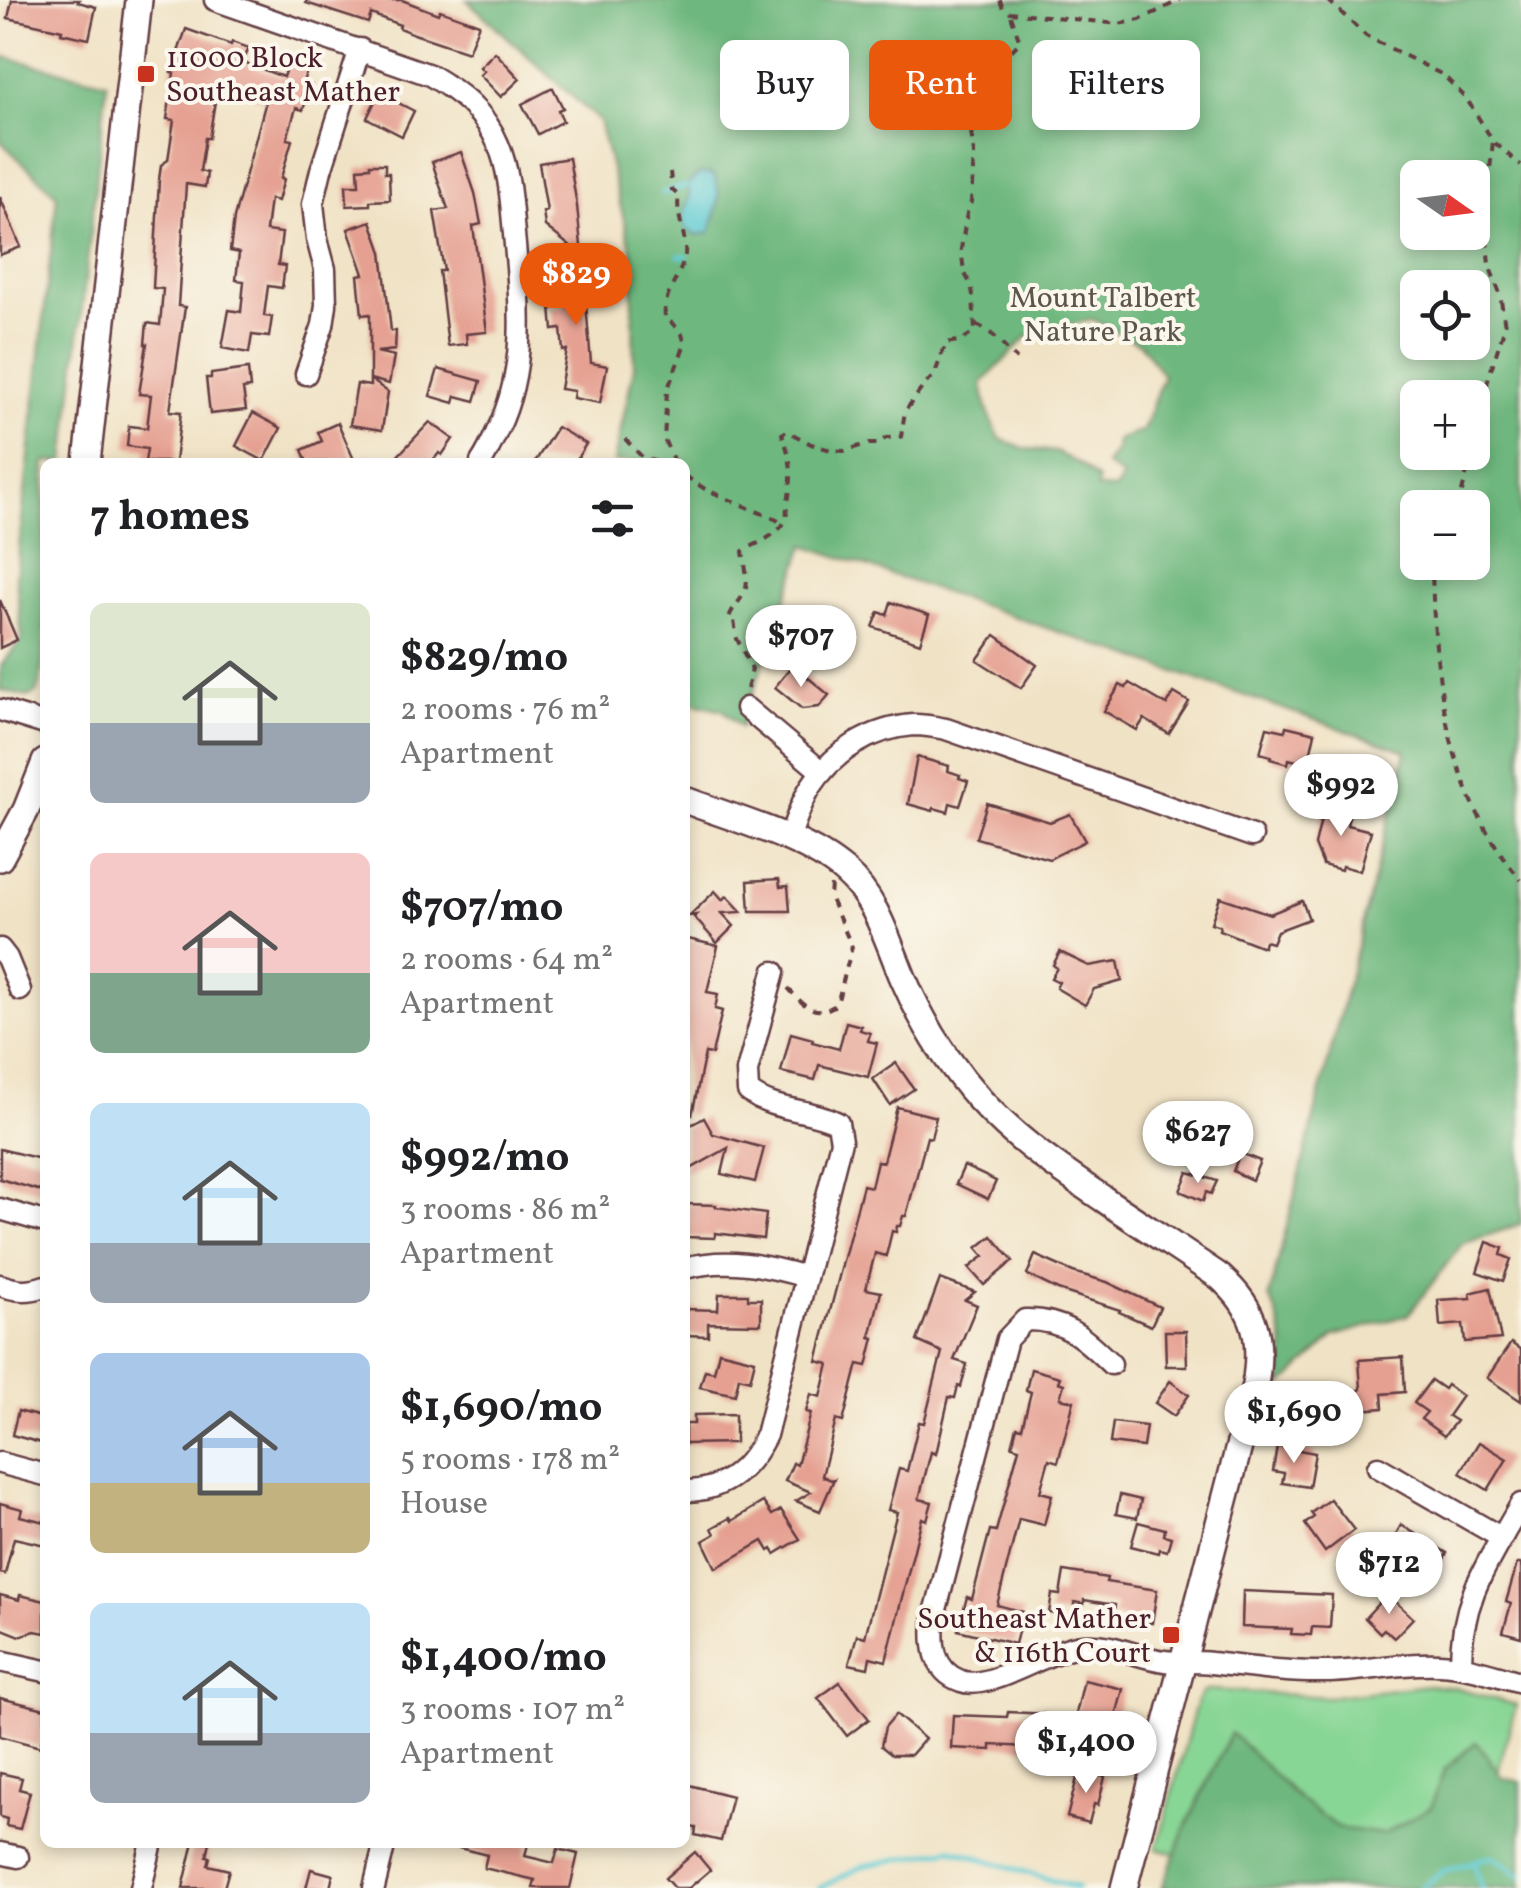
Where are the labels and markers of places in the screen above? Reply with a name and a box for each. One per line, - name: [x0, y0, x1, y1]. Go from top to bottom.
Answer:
- place label: 11000 Block Southeast Mather: [166, 38, 400, 114]
- marker: 11000 Block Southeast Mather: [135, 63, 157, 85]
- pin: $829: [517, 243, 635, 328]
- pin: $707: [742, 605, 860, 690]
- pin: $992: [1282, 754, 1400, 839]
- pin: $627: [1139, 1101, 1257, 1186]
- pin: $1,690: [1213, 1381, 1375, 1466]
- pin: $712: [1330, 1532, 1448, 1617]
- place label: Southeast Mather & 116th Court: [917, 1599, 1151, 1675]
- marker: Southeast Mather & 116th Court: [1160, 1624, 1182, 1646]
- pin: $1,400: [1005, 1711, 1167, 1796]

